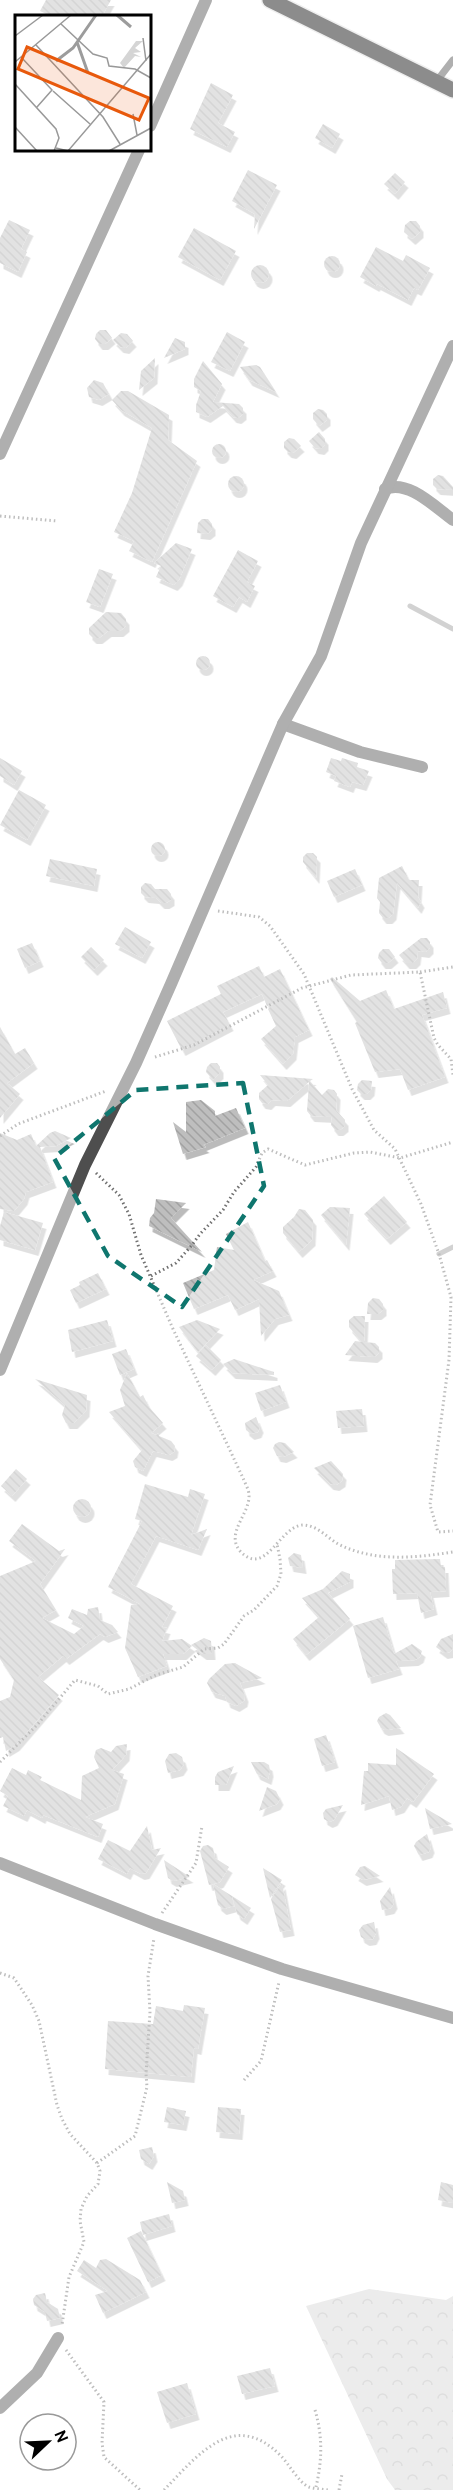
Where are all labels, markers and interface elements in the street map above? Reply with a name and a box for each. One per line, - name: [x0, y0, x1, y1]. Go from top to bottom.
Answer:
- inset map: [15, 15, 152, 152]
- north arrow: [18, 2412, 78, 2472]
- text: N: [49, 2428, 71, 2446]

